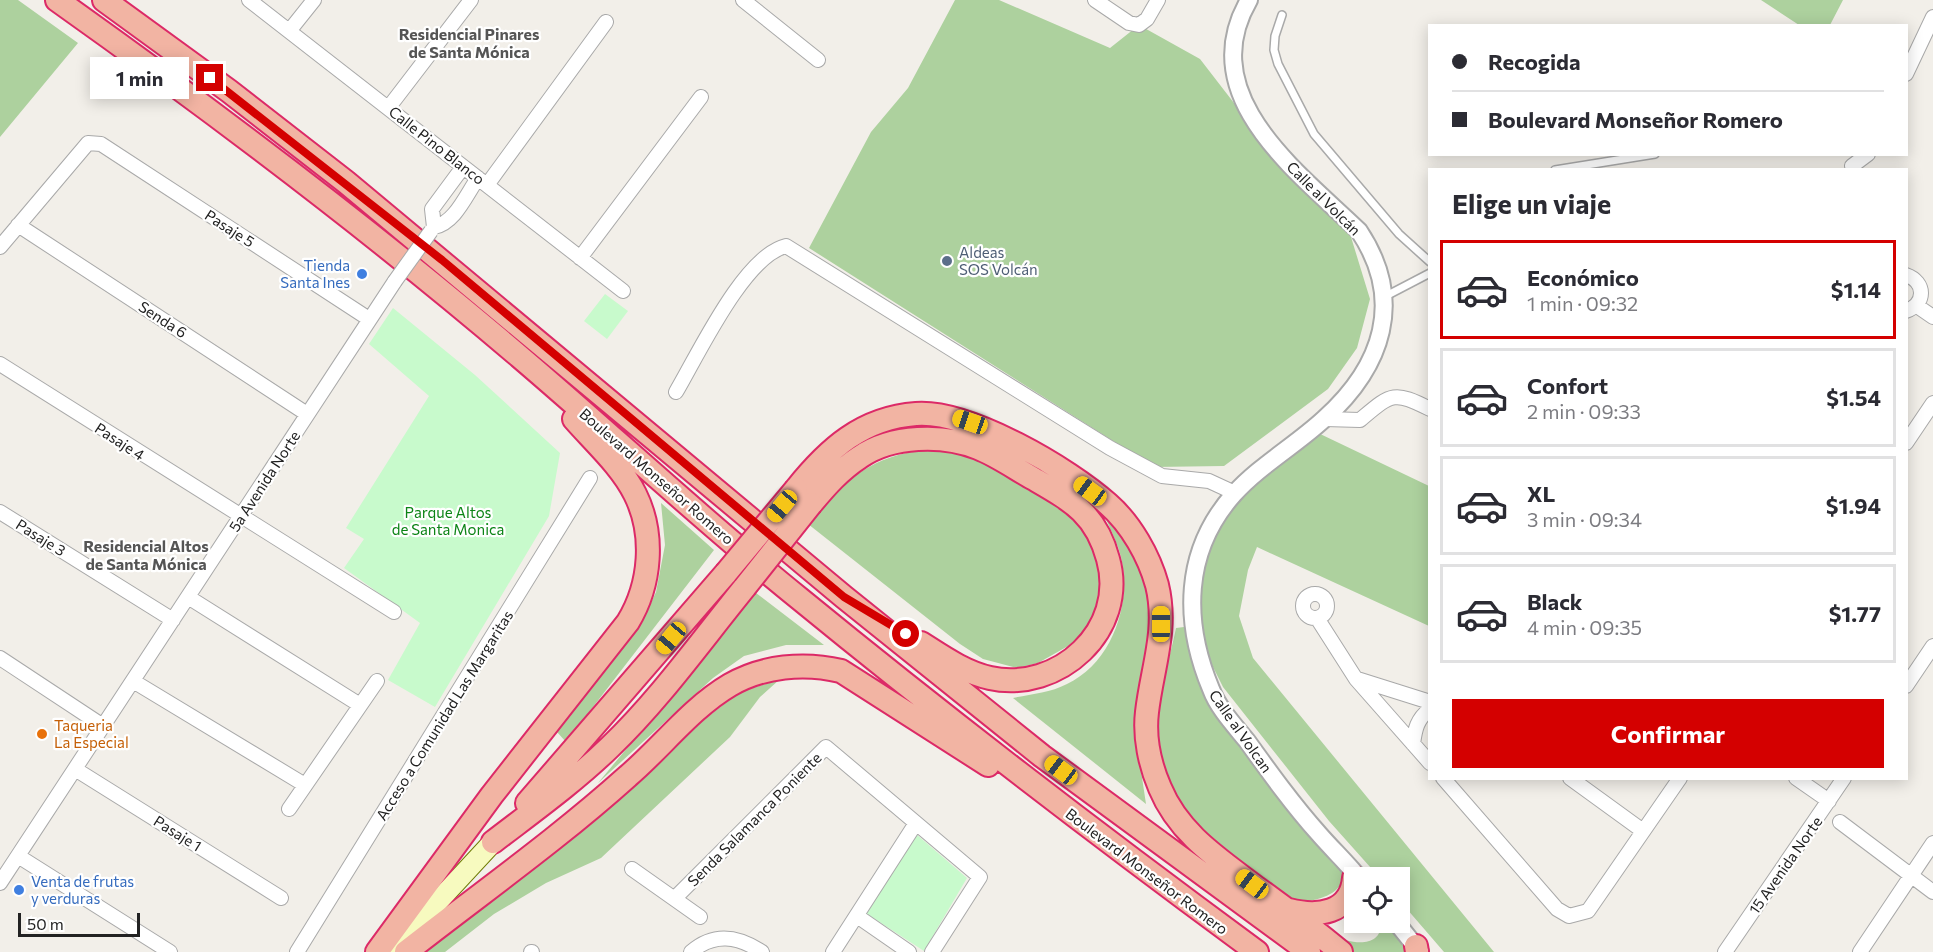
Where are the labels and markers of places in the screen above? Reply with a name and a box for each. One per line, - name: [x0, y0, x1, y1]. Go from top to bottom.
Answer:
- place label: Aldeas SOS Volcán: [959, 243, 1038, 278]
- marker: Aldeas SOS Volcán: [940, 254, 954, 268]
- place label: Tienda Santa Ines: [280, 256, 350, 291]
- marker: Tienda Santa Ines: [355, 267, 369, 281]
- place label: Taqueria La Especial: [54, 716, 129, 751]
- marker: Taqueria La Especial: [35, 727, 49, 741]
- place label: Venta de frutas y verduras: [31, 872, 134, 907]
- marker: Venta de frutas y verduras: [12, 883, 26, 897]

